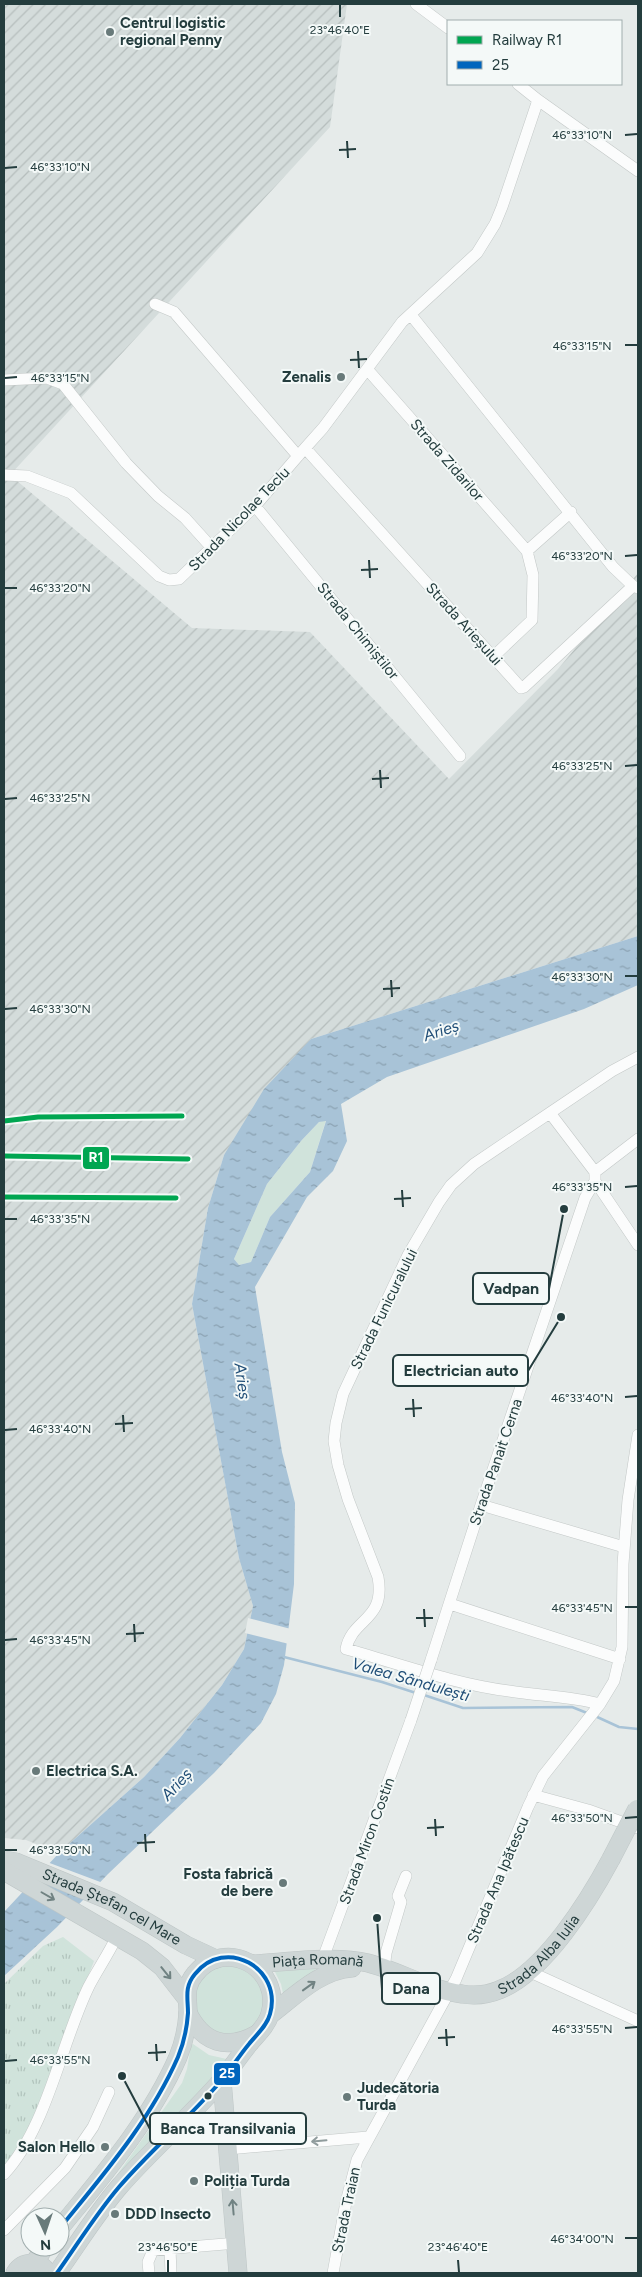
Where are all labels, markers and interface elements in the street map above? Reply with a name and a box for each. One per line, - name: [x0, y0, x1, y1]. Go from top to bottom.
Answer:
- place label: Centrul logistic regional Penny: [120, 14, 226, 49]
- legend: [447, 20, 622, 85]
- text: 23°46'40"E: [310, 23, 370, 37]
- marker: Centrul logistic regional Penny: [104, 26, 116, 38]
- text: Railway R1: [492, 31, 562, 49]
- text: 25: [492, 56, 509, 74]
- text: 46°33'10"N: [552, 128, 612, 142]
- text: 46°33'10"N: [30, 160, 90, 174]
- text: 46°33'15"N: [552, 339, 612, 353]
- place label: Zenalis: [282, 368, 331, 386]
- text: 46°33'15"N: [30, 371, 90, 385]
- marker: Zenalis: [335, 371, 347, 383]
- street label: Strada Zidarilor: [406, 415, 488, 505]
- street label: Strada Nicolae Teclu: [185, 463, 293, 575]
- text: 46°33'20"N: [551, 549, 613, 563]
- street label: Strada Chimiștilor: [313, 579, 403, 683]
- street label: Strada Arieșului: [422, 579, 506, 669]
- text: 46°33'20"N: [29, 581, 91, 595]
- text: 46°33'25"N: [552, 759, 612, 773]
- text: 46°33'25"N: [30, 791, 90, 805]
- text: 46°33'30"N: [551, 970, 613, 984]
- text: 46°33'30"N: [29, 1002, 91, 1016]
- water label: Arieș: [420, 1016, 462, 1045]
- line badge: R1: [82, 1146, 110, 1170]
- text: R1: [89, 1149, 103, 1166]
- text: 46°33'35"N: [552, 1180, 612, 1194]
- text: 46°33'35"N: [30, 1212, 90, 1226]
- street label: Strada Funicuralului: [347, 1246, 421, 1372]
- callout: Vadpan: [473, 1273, 549, 1304]
- text: Vadpan: [483, 1279, 539, 1298]
- callout: Electrician auto: [393, 1355, 528, 1386]
- water label: Arieș: [230, 1361, 255, 1401]
- text: Electrician auto: [403, 1361, 519, 1380]
- text: 46°33'40"N: [551, 1391, 613, 1405]
- street label: Strada Panait Cerna: [466, 1396, 526, 1528]
- text: 46°33'40"N: [29, 1422, 91, 1436]
- text: 46°33'45"N: [551, 1601, 613, 1615]
- text: 46°33'45"N: [29, 1633, 91, 1647]
- water label: Valea Sândulești: [350, 1654, 472, 1705]
- place label: Electrica S.A.: [46, 1762, 138, 1780]
- water label: Arieș: [156, 1764, 196, 1805]
- marker: Electrica S.A.: [30, 1765, 42, 1777]
- street label: Strada Miron Costin: [336, 1775, 398, 1907]
- text: 46°33'50"N: [551, 1811, 613, 1825]
- street label: Strada Ana Ipătescu: [463, 1814, 533, 1946]
- text: 46°33'50"N: [29, 1843, 91, 1857]
- street label: Strada Ștefan cel Mare: [40, 1865, 184, 1949]
- place label: Fosta fabrică de bere: [183, 1865, 274, 1900]
- marker: Fosta fabrică de bere: [277, 1877, 289, 1889]
- one-way arrow: [40, 1891, 54, 1901]
- street label: Strada Alba Iulia: [495, 1911, 583, 1999]
- street label: Piața Romană: [271, 1950, 365, 1972]
- one-way arrow: [160, 1966, 172, 1979]
- callout: Dana: [382, 1973, 440, 2004]
- text: Dana: [392, 1979, 430, 1998]
- one-way arrow: [301, 1980, 315, 1991]
- text: 46°33'55"N: [551, 2022, 613, 2036]
- text: 46°33'55"N: [29, 2053, 91, 2067]
- line badge: 25: [213, 2062, 241, 2086]
- text: 25: [219, 2065, 235, 2082]
- place label: Judecătoria Turda: [357, 2079, 439, 2114]
- unlabelled marker: [203, 2091, 213, 2101]
- marker: Judecătoria Turda: [341, 2091, 353, 2103]
- callout: Banca Transilvania: [150, 2113, 306, 2144]
- text: Banca Transilvania: [160, 2119, 296, 2138]
- one-way arrow: [311, 2137, 327, 2146]
- place label: Salon Hello: [18, 2138, 95, 2156]
- marker: Salon Hello: [99, 2141, 111, 2153]
- street label: Strada Traian: [328, 2165, 364, 2255]
- place label: Poliția Turda: [204, 2172, 290, 2190]
- marker: Poliția Turda: [188, 2175, 200, 2187]
- one-way arrow: [228, 2199, 238, 2215]
- place label: DDD Insecto: [125, 2205, 211, 2223]
- north arrow: [20, 2207, 70, 2257]
- marker: DDD Insecto: [109, 2208, 121, 2220]
- text: 46°34'00"N: [550, 2232, 614, 2246]
- text: N: [40, 2236, 52, 2253]
- text: 23°46'50"E: [138, 2240, 198, 2254]
- text: 23°46'40"E: [428, 2240, 488, 2254]

